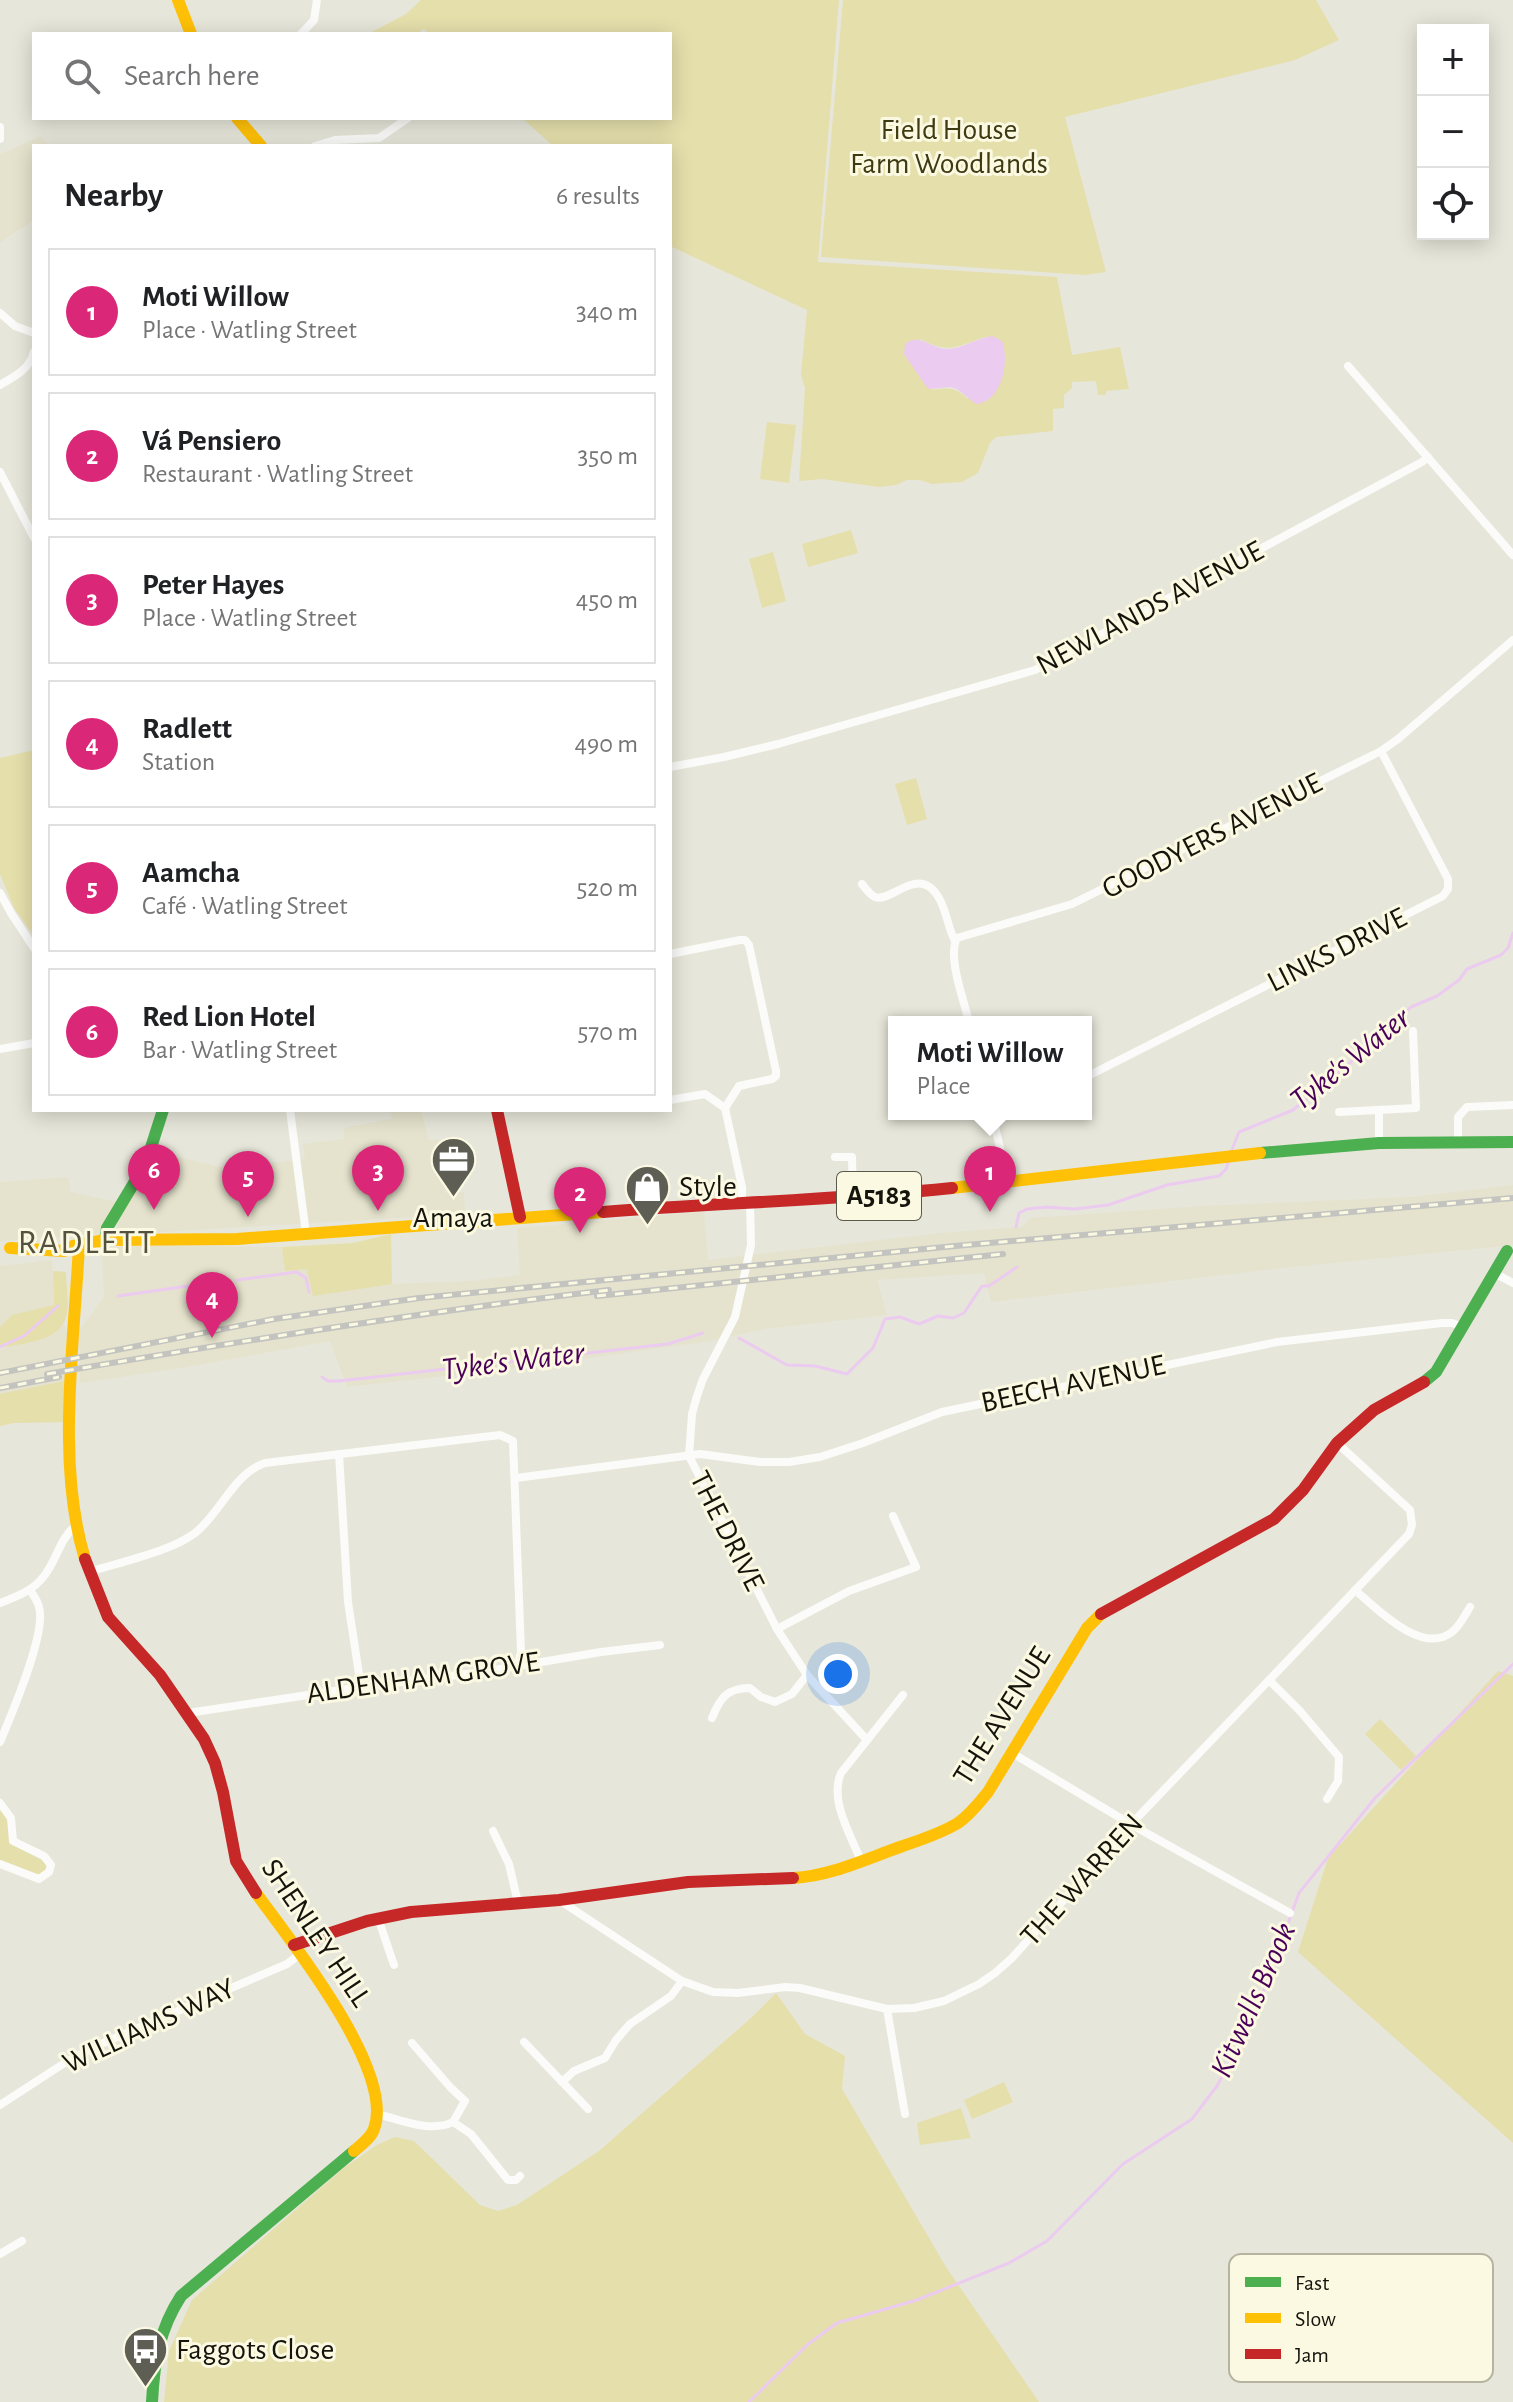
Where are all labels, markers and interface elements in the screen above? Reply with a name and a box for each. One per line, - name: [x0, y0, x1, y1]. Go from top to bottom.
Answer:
- map controls: [1417, 24, 1489, 240]
- button: +: [1417, 24, 1489, 96]
- search box: [32, 32, 672, 120]
- icon: search: [60, 54, 104, 98]
- text: Search here: [124, 61, 260, 91]
- button: −: [1417, 96, 1489, 168]
- park label: Field House Farm Woodlands: [850, 115, 1048, 179]
- button: locate: [1417, 168, 1489, 240]
- text: Nearby: [64, 179, 163, 213]
- text: 6 results: [556, 183, 640, 209]
- text: Moti Willow: [142, 282, 289, 312]
- text: 1: [87, 299, 97, 325]
- text: 340 m: [576, 299, 638, 325]
- text: Place · Watling Street: [142, 317, 357, 343]
- text: Vá Pensiero: [142, 426, 281, 456]
- text: 2: [86, 443, 98, 469]
- text: 350 m: [578, 443, 638, 469]
- text: Restaurant · Watling Street: [142, 461, 413, 487]
- street label: NEWLANDS AVENUE: [1032, 536, 1268, 680]
- text: Peter Hayes: [142, 570, 284, 600]
- text: 3: [86, 587, 98, 613]
- text: 450 m: [576, 587, 638, 613]
- text: Place · Watling Street: [142, 605, 357, 631]
- text: Radlett: [142, 714, 232, 744]
- text: 4: [85, 731, 99, 757]
- text: 490 m: [574, 731, 638, 757]
- text: Station: [142, 749, 215, 775]
- street label: GOODYERS AVENUE: [1097, 768, 1327, 904]
- text: Aamcha: [142, 858, 240, 888]
- text: 5: [86, 875, 98, 901]
- text: 520 m: [576, 875, 638, 901]
- text: Café · Watling Street: [142, 893, 348, 919]
- street label: LINKS DRIVE: [1263, 902, 1411, 998]
- water label: Tyke's Water: [1284, 1000, 1417, 1117]
- text: Red Lion Hotel: [142, 1002, 316, 1032]
- popup: [888, 1016, 1092, 1120]
- text: 6: [86, 1019, 98, 1045]
- text: 570 m: [577, 1019, 638, 1045]
- text: Bar · Watling Street: [142, 1037, 337, 1063]
- text: Moti Willow: [917, 1038, 1063, 1068]
- text: Place: [917, 1073, 971, 1099]
- office icon: Amaya: [429, 1136, 477, 1199]
- pin: 6: [128, 1144, 180, 1210]
- pin: 3: [352, 1145, 404, 1211]
- pin: 1: [964, 1146, 1016, 1212]
- pin: 5: [222, 1151, 274, 1217]
- shop icon: Style: [624, 1163, 672, 1226]
- pin: 2: [554, 1167, 606, 1233]
- place label: Style: [679, 1172, 737, 1202]
- road number: A5183: [837, 1172, 921, 1220]
- place label: Amaya: [413, 1203, 493, 1233]
- district label: RADLETT: [18, 1226, 156, 1260]
- pin: 4: [186, 1272, 238, 1338]
- water label: Tyke's Water: [440, 1336, 588, 1386]
- street label: BEECH AVENUE: [978, 1350, 1168, 1418]
- street label: THE DRIVE: [684, 1466, 770, 1596]
- street label: THE AVENUE: [948, 1642, 1056, 1790]
- street label: ALDENHAM GROVE: [305, 1647, 541, 1709]
- your location: [818, 1654, 858, 1694]
- street label: THE WARREN: [1015, 1808, 1149, 1952]
- street label: SHENLEY HILL: [256, 1854, 377, 2013]
- water label: Kitwells Brook: [1205, 1918, 1301, 2082]
- street label: WILLIAMS WAY: [58, 1973, 240, 2079]
- legend: [1229, 2254, 1493, 2382]
- text: Fast: [1295, 2272, 1329, 2294]
- text: Slow: [1295, 2308, 1336, 2330]
- bus stop icon: Faggots Close: [121, 2326, 169, 2389]
- place label: Faggots Close: [176, 2335, 334, 2365]
- text: Jam: [1295, 2344, 1329, 2366]

